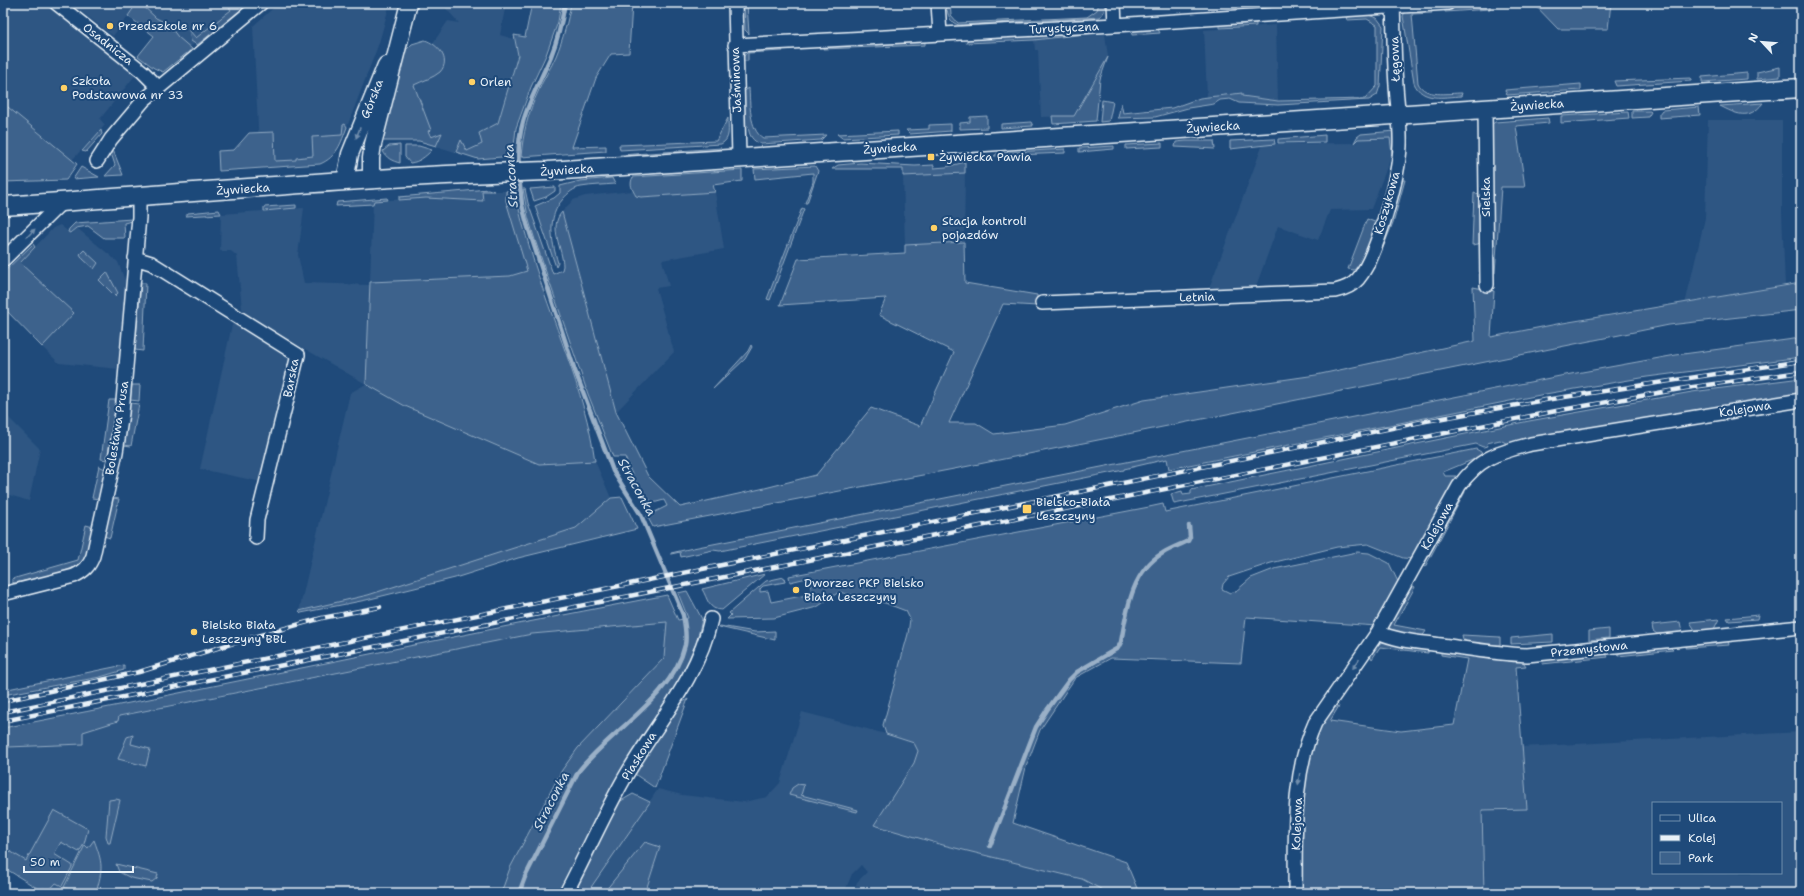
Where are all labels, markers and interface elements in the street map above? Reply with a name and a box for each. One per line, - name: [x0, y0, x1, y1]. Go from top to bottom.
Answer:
- place label: Przedszkole nr 6: [118, 18, 217, 34]
- street label: Turystyczna: [1029, 18, 1100, 38]
- street label: Osadnicza: [79, 19, 137, 69]
- marker: Przedszkole nr 6: [105, 21, 115, 31]
- north arrow: [1742, 22, 1782, 62]
- text: N: [1745, 30, 1762, 45]
- street label: Łęgowa: [1386, 36, 1404, 83]
- street label: Jaśminowa: [727, 46, 745, 113]
- place label: Szkoła Podstawowa nr 33: [72, 73, 184, 103]
- place label: Orlen: [480, 74, 511, 90]
- street label: Górska: [357, 76, 387, 121]
- marker: Orlen: [467, 77, 477, 87]
- marker: Szkoła Podstawowa nr 33: [59, 83, 69, 93]
- street label: Żywiecka: [1510, 95, 1565, 115]
- street label: Żywiecka: [1186, 117, 1241, 137]
- one-way arrow: [354, 127, 360, 139]
- street label: Żywiecka: [863, 138, 918, 158]
- water label: Straconka: [500, 143, 522, 209]
- place label: Żywiecka Pawia: [939, 149, 1032, 165]
- marker: Żywiecka Pawia: [926, 152, 936, 162]
- street label: Żywiecka: [540, 160, 595, 180]
- street label: Koszykowa: [1370, 169, 1404, 236]
- street label: Sielska: [1478, 176, 1494, 217]
- street label: Żywiecka: [216, 179, 271, 199]
- place label: Stacja kontroli pojazdów: [942, 213, 1027, 243]
- marker: Stacja kontroli pojazdów: [929, 223, 939, 233]
- one-way arrow: [26, 228, 36, 238]
- street label: Letnia: [1179, 288, 1216, 306]
- street label: Barska: [279, 357, 303, 399]
- street label: Bolesława Prusa: [102, 379, 132, 476]
- street label: Kolejowa: [1718, 397, 1773, 421]
- water label: Straconka: [614, 455, 660, 519]
- place label: Bielsko-Biała Leszczyny: [1036, 494, 1111, 524]
- street label: Kolejowa: [1417, 499, 1457, 553]
- marker: Bielsko-Biała Leszczyny: [1021, 503, 1033, 515]
- place label: Dworzec PKP Bielsko Biała Leszczyny: [804, 575, 924, 605]
- marker: Dworzec PKP Bielsko Biała Leszczyny: [791, 585, 801, 595]
- place label: Bielsko Biała Leszczyny BBL: [202, 617, 287, 647]
- marker: Bielsko Biała Leszczyny BBL: [189, 627, 199, 637]
- street label: Przemysłowa: [1550, 637, 1629, 661]
- one-way arrow: [1352, 659, 1360, 669]
- street label: Piaskowa: [618, 728, 660, 783]
- water label: Straconka: [529, 769, 573, 833]
- one-way arrow: [1296, 773, 1302, 785]
- street label: Kolejowa: [1288, 797, 1306, 851]
- legend: [1652, 802, 1782, 874]
- text: Ulica: [1688, 810, 1717, 826]
- text: Kolej: [1688, 830, 1716, 846]
- scale bar: [24, 848, 133, 874]
- text: Park: [1688, 850, 1714, 866]
- text: 50 m: [30, 854, 60, 870]

